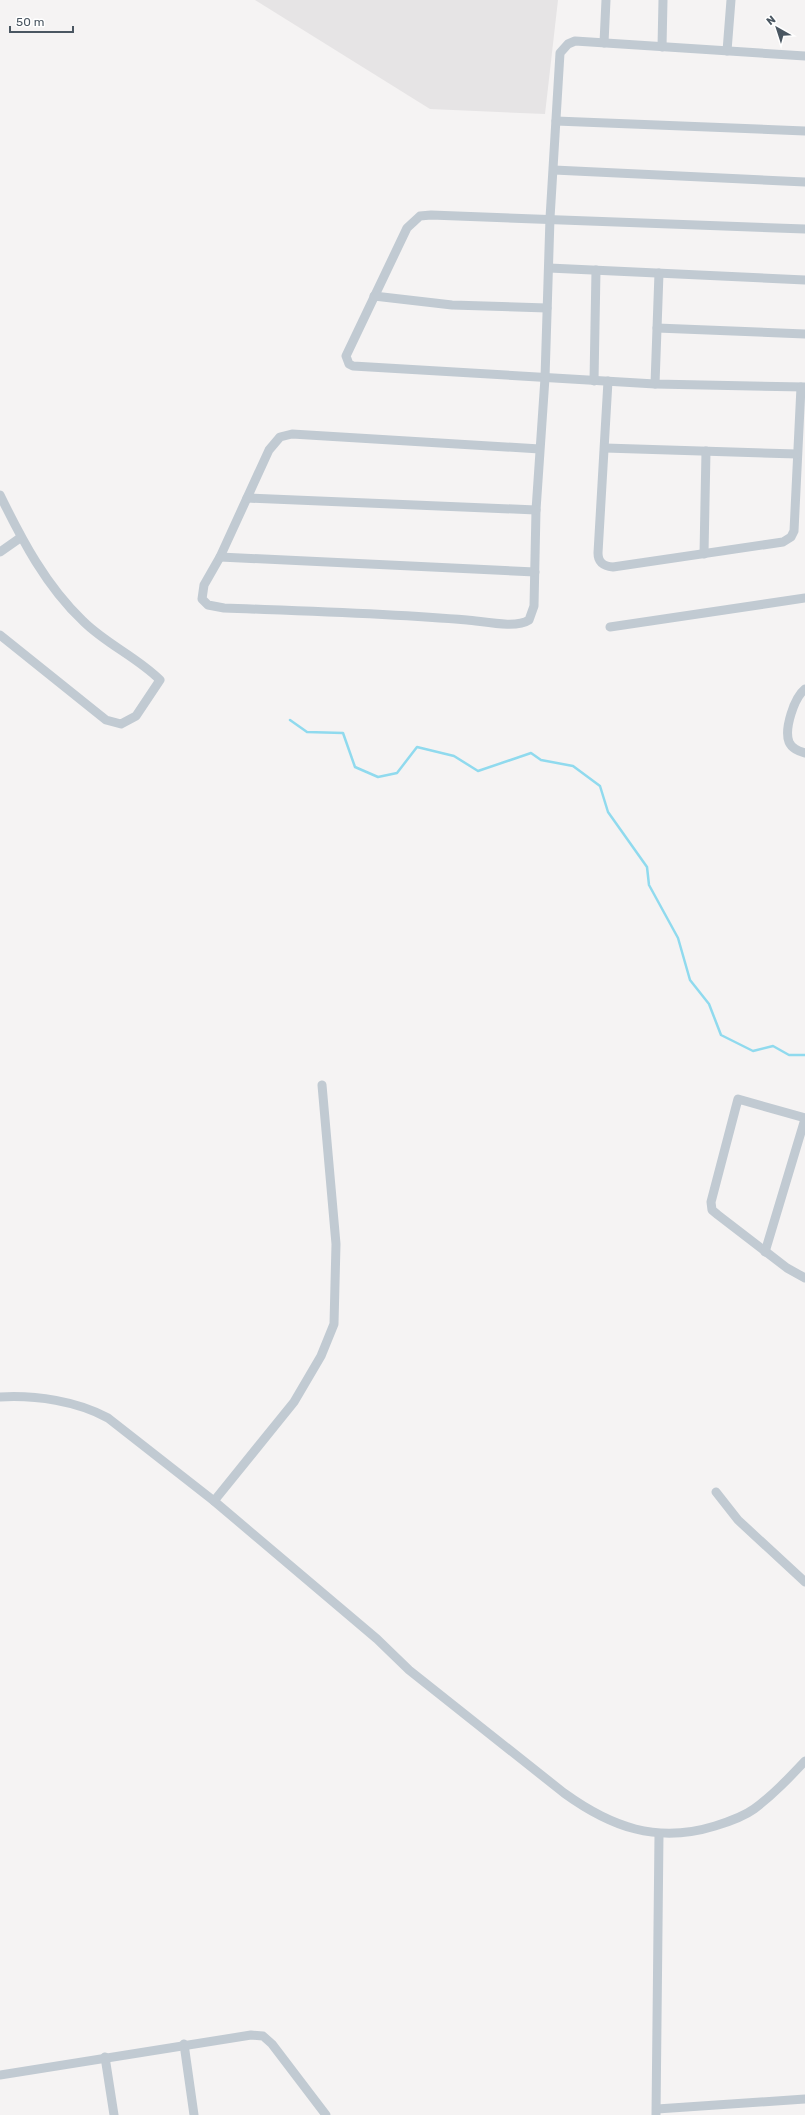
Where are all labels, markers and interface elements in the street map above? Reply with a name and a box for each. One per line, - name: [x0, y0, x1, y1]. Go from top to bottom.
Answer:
- scale bar: [10, 8, 73, 34]
- north arrow: [757, 8, 797, 48]
- text: N: [764, 13, 778, 28]
- text: 50 m: [16, 15, 44, 29]

